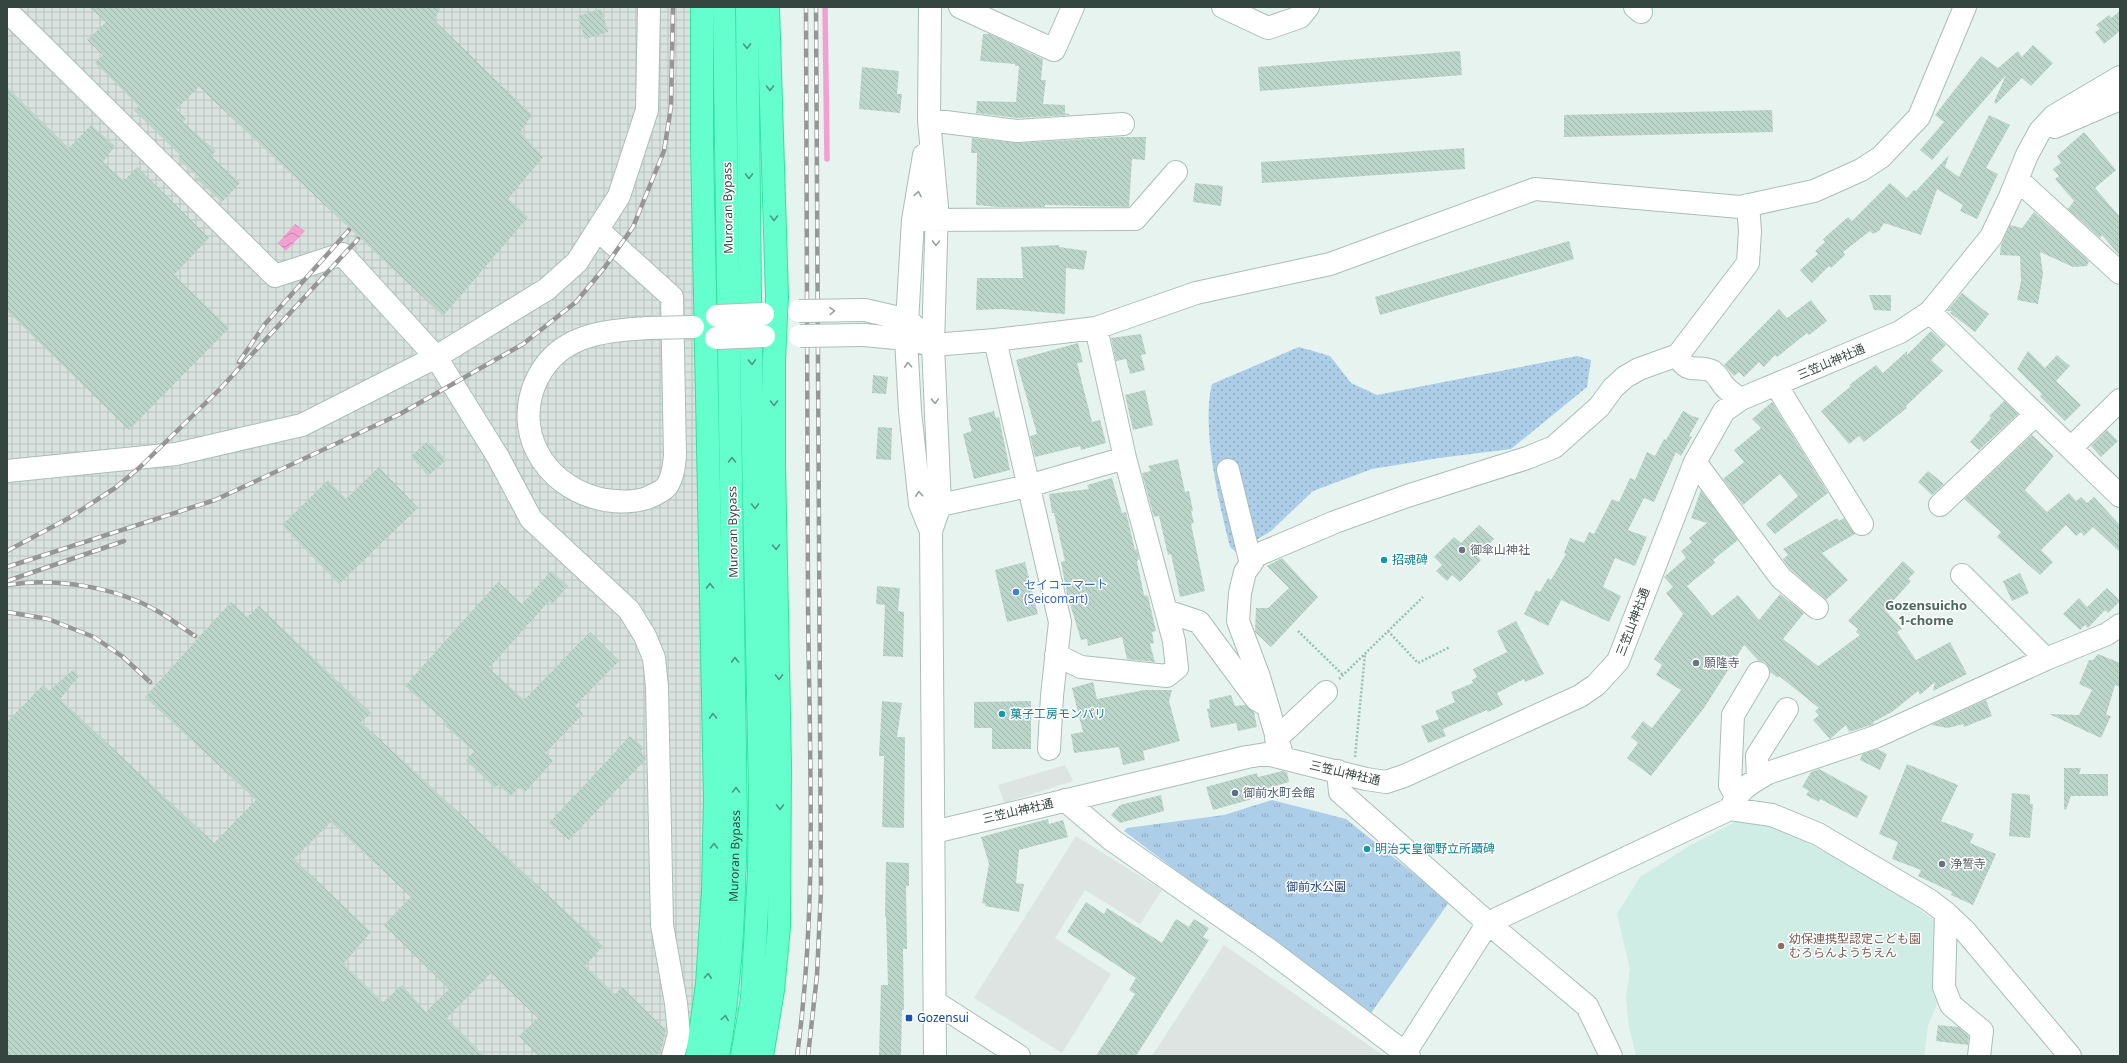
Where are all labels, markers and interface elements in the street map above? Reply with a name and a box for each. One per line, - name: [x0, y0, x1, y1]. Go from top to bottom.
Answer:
- one-way arrow: [743, 43, 751, 49]
- one-way arrow: [766, 85, 774, 91]
- street label: Muroran Bypass: [718, 162, 737, 254]
- one-way arrow: [745, 173, 753, 179]
- one-way arrow: [913, 190, 922, 197]
- one-way arrow: [770, 215, 779, 221]
- one-way arrow: [932, 240, 940, 246]
- one-way arrow: [829, 307, 835, 315]
- street label: 三笠山神社通: [1794, 340, 1867, 383]
- one-way arrow: [748, 359, 756, 365]
- one-way arrow: [903, 362, 912, 368]
- one-way arrow: [931, 398, 940, 404]
- one-way arrow: [770, 400, 778, 406]
- one-way arrow: [728, 457, 736, 463]
- street label: Muroran Bypass: [723, 486, 742, 578]
- one-way arrow: [915, 491, 924, 497]
- one-way arrow: [751, 503, 759, 509]
- place label: 御傘山神社: [1470, 541, 1530, 558]
- one-way arrow: [772, 544, 780, 550]
- marker: 御傘山神社: [1457, 545, 1467, 555]
- place label: 招魂碑: [1392, 551, 1428, 568]
- marker: 招魂碑: [1379, 555, 1389, 565]
- place label: セイコーマート (Seicomart): [1024, 576, 1108, 607]
- one-way arrow: [706, 583, 715, 589]
- street label: 三笠山神社通: [1612, 585, 1653, 658]
- marker: セイコーマート (Seicomart): [1011, 587, 1021, 597]
- district label: Gozensuicho 1-chome: [1885, 596, 1967, 629]
- place label: 願隆寺: [1704, 654, 1740, 671]
- one-way arrow: [731, 657, 739, 663]
- marker: 願隆寺: [1691, 658, 1701, 668]
- one-way arrow: [774, 674, 783, 680]
- place label: 菓子工房モンパリ: [1010, 705, 1106, 722]
- marker: 菓子工房モンパリ: [997, 709, 1007, 719]
- one-way arrow: [709, 713, 717, 719]
- street label: 三笠山神社通: [1308, 756, 1382, 789]
- place label: 御前水町会館: [1243, 784, 1315, 801]
- one-way arrow: [732, 787, 740, 793]
- marker: 御前水町会館: [1230, 788, 1240, 798]
- street label: 三笠山神社通: [981, 794, 1055, 827]
- one-way arrow: [776, 804, 784, 810]
- street label: Muroran Bypass: [725, 810, 744, 902]
- place label: 明治天皇御野立所蹟碑: [1375, 840, 1495, 857]
- one-way arrow: [710, 843, 718, 849]
- marker: 明治天皇御野立所蹟碑: [1362, 844, 1372, 854]
- place label: 浄誓寺: [1950, 855, 1986, 872]
- marker: 浄誓寺: [1937, 859, 1947, 869]
- park label: 御前水公園: [1286, 878, 1346, 895]
- place label: 幼保連携型認定こども園 むろらんようちえん: [1789, 930, 1921, 961]
- marker: 幼保連携型認定こども園 むろらんようちえん: [1776, 941, 1786, 951]
- one-way arrow: [703, 973, 712, 979]
- place label: Gozensui: [917, 1009, 969, 1026]
- marker: Gozensui: [904, 1013, 914, 1023]
- one-way arrow: [720, 1014, 729, 1021]

